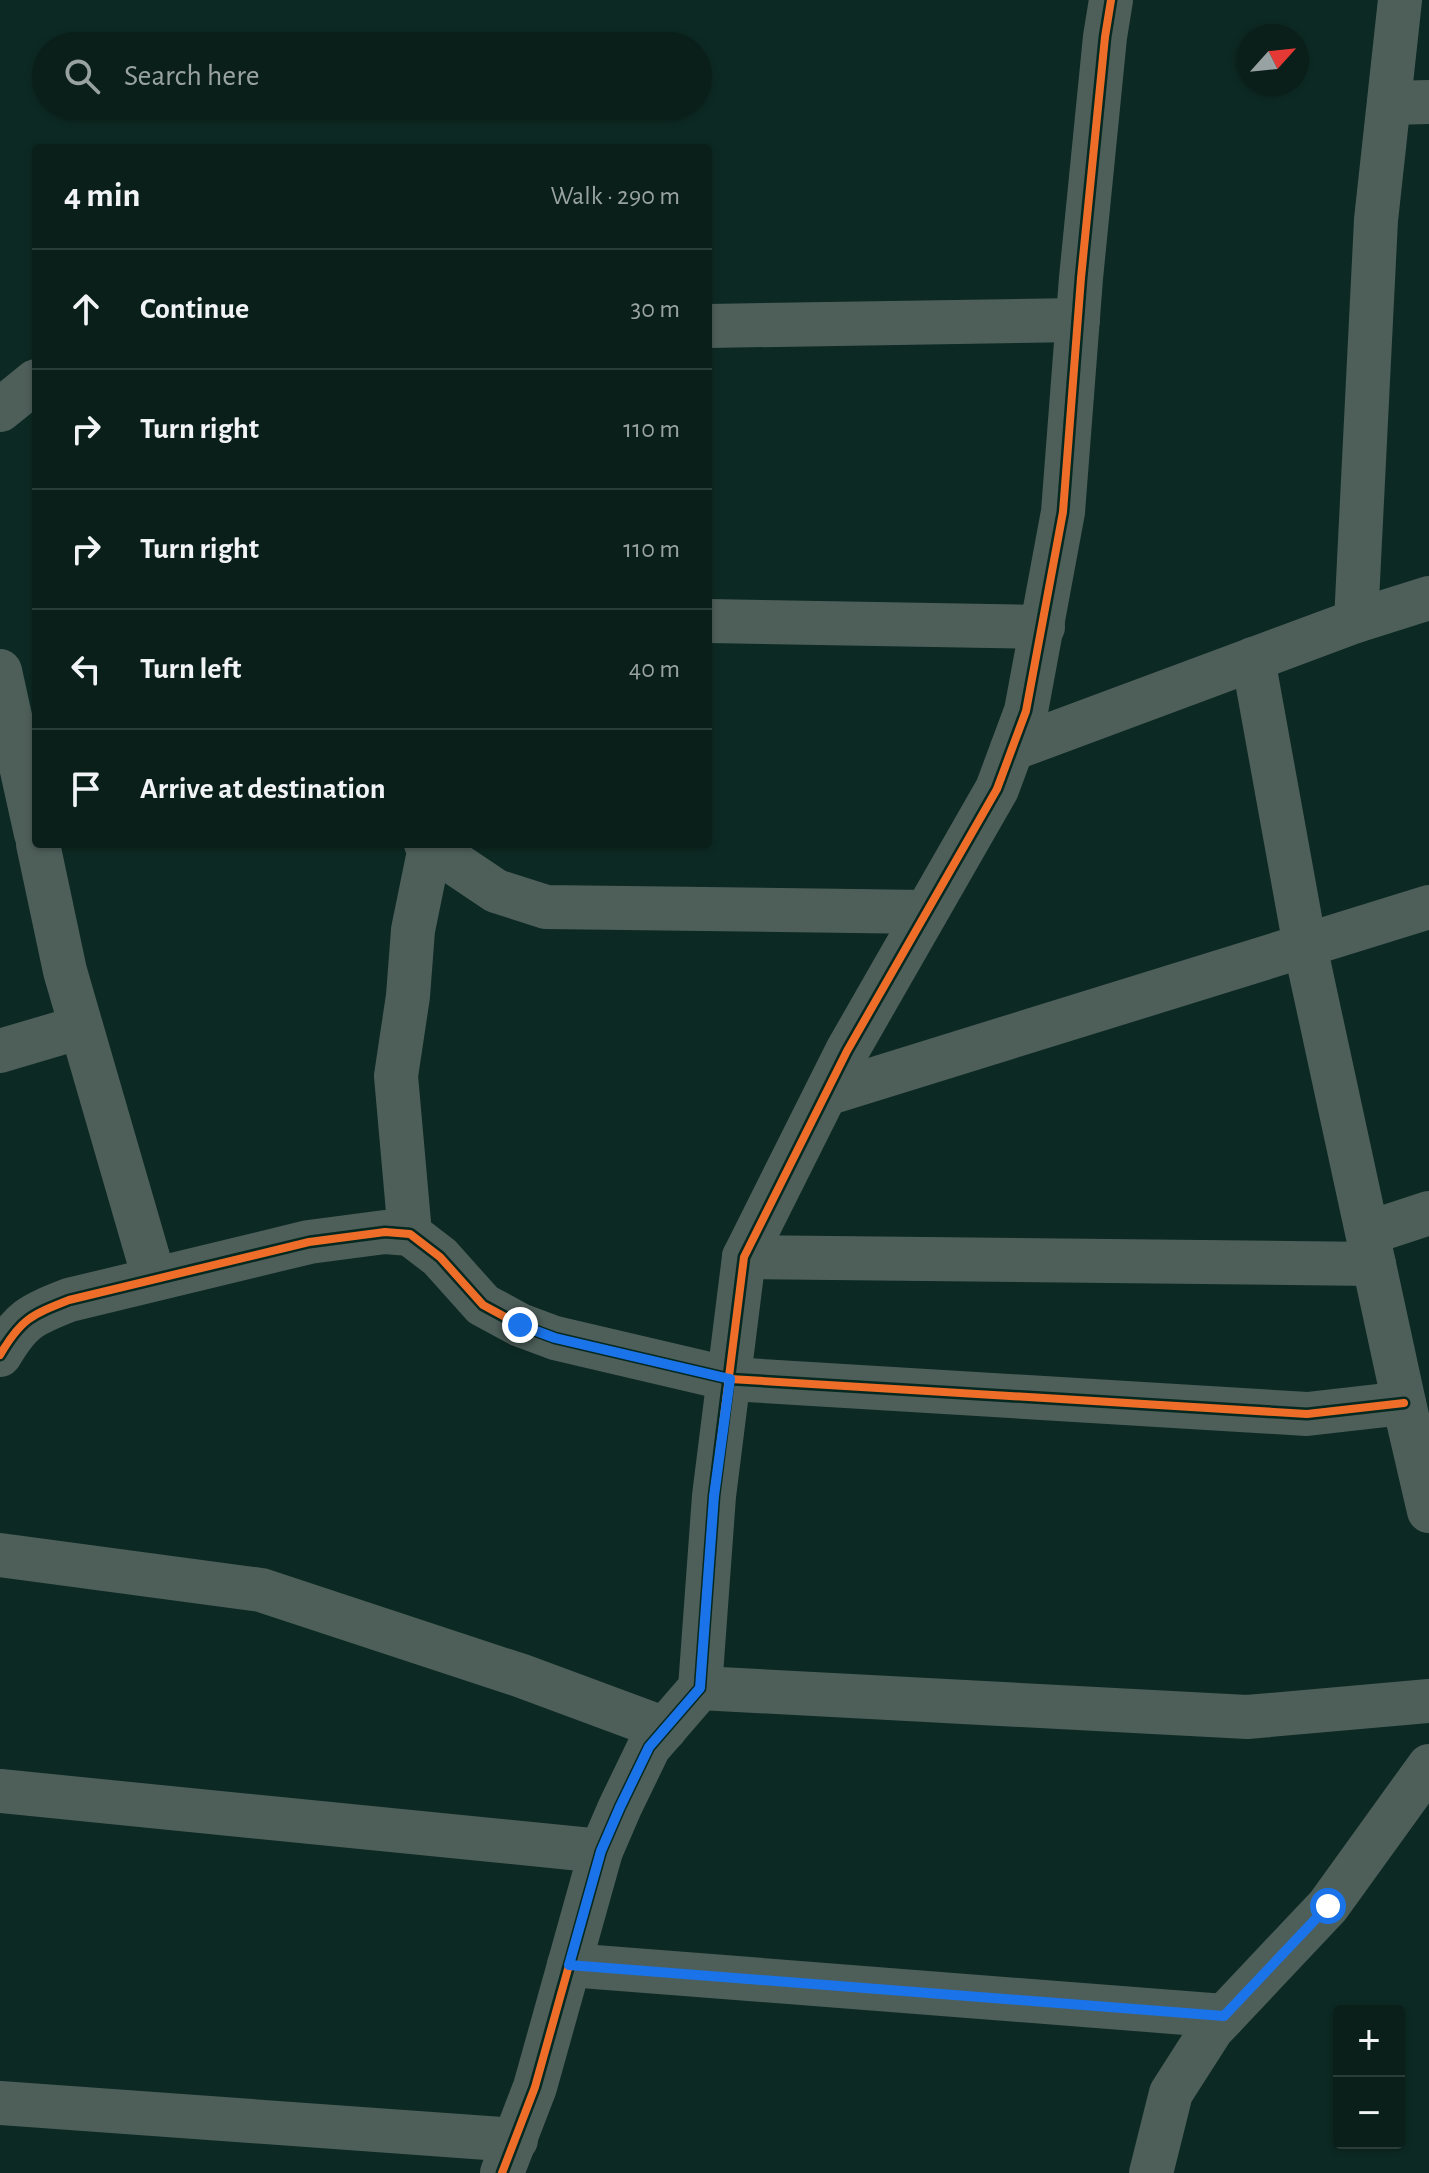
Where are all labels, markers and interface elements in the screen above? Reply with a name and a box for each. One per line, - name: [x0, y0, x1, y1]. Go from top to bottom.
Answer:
- north arrow: [1237, 24, 1309, 96]
- search box: [32, 32, 712, 120]
- icon: search: [60, 54, 104, 98]
- text: Search here: [124, 61, 260, 91]
- text: 4 min: [64, 179, 141, 213]
- text: Walk · 290 m: [550, 183, 680, 209]
- icon: ahead: [64, 287, 108, 331]
- text: Continue: [140, 294, 249, 324]
- text: 30 m: [630, 296, 680, 322]
- icon: right: [64, 407, 108, 451]
- text: Turn right: [140, 414, 259, 444]
- text: 110 m: [623, 416, 680, 442]
- icon: right: [64, 527, 108, 571]
- text: Turn right: [140, 534, 259, 564]
- text: 110 m: [623, 536, 680, 562]
- icon: left: [64, 647, 108, 691]
- text: Turn left: [140, 654, 241, 684]
- text: 40 m: [629, 656, 680, 682]
- icon: arrive: [64, 767, 108, 811]
- text: Arrive at destination: [140, 774, 386, 804]
- route end: [502, 1307, 538, 1343]
- route start: [1310, 1888, 1346, 1924]
- map controls: [1333, 2005, 1405, 2149]
- button: +: [1333, 2005, 1405, 2077]
- button: −: [1333, 2077, 1405, 2149]

